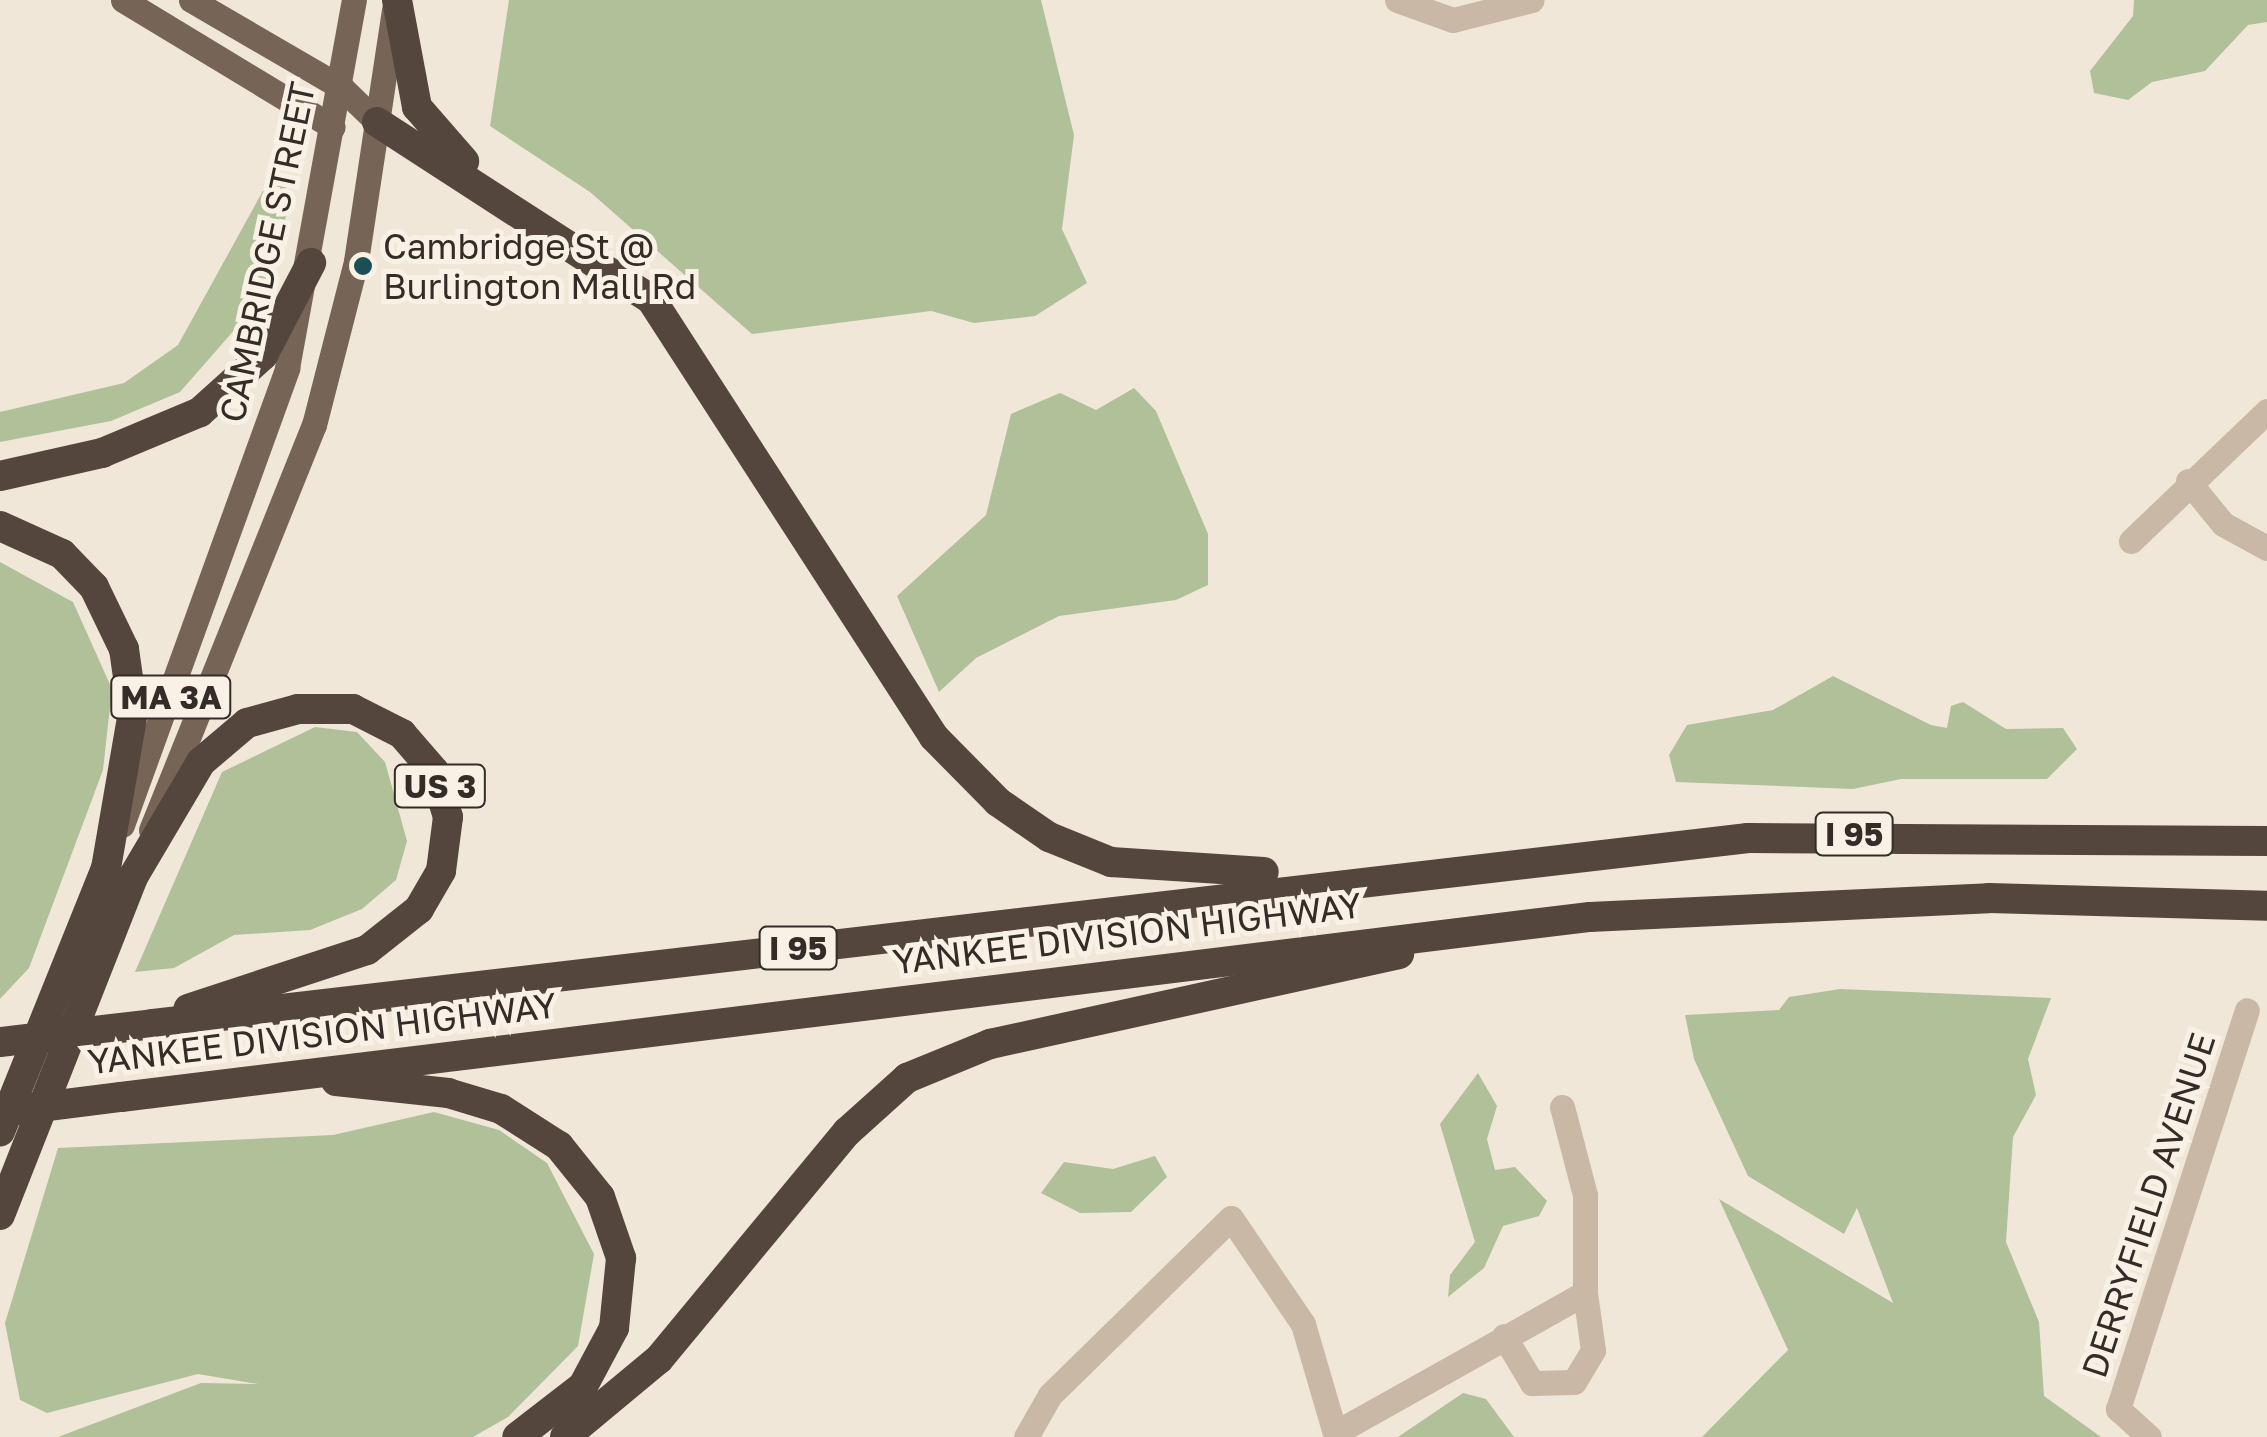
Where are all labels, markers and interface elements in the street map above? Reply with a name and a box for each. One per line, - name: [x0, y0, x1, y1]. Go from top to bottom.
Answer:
- street label: CAMBRIDGE STREET: [210, 78, 324, 426]
- place label: Cambridge St @ Burlington Mall Rd: [383, 225, 696, 307]
- marker: Cambridge St @ Burlington Mall Rd: [352, 255, 374, 277]
- road number: MA 3A: [109, 670, 234, 724]
- road number: US 3: [392, 759, 488, 813]
- road number: I 95: [1814, 807, 1894, 861]
- street label: YANKEE DIVISION HIGHWAY: [890, 883, 1364, 983]
- road number: I 95: [758, 921, 838, 975]
- street label: YANKEE DIVISION HIGHWAY: [85, 983, 559, 1083]
- street label: DERRYFIELD AVENUE: [2072, 1027, 2224, 1383]

